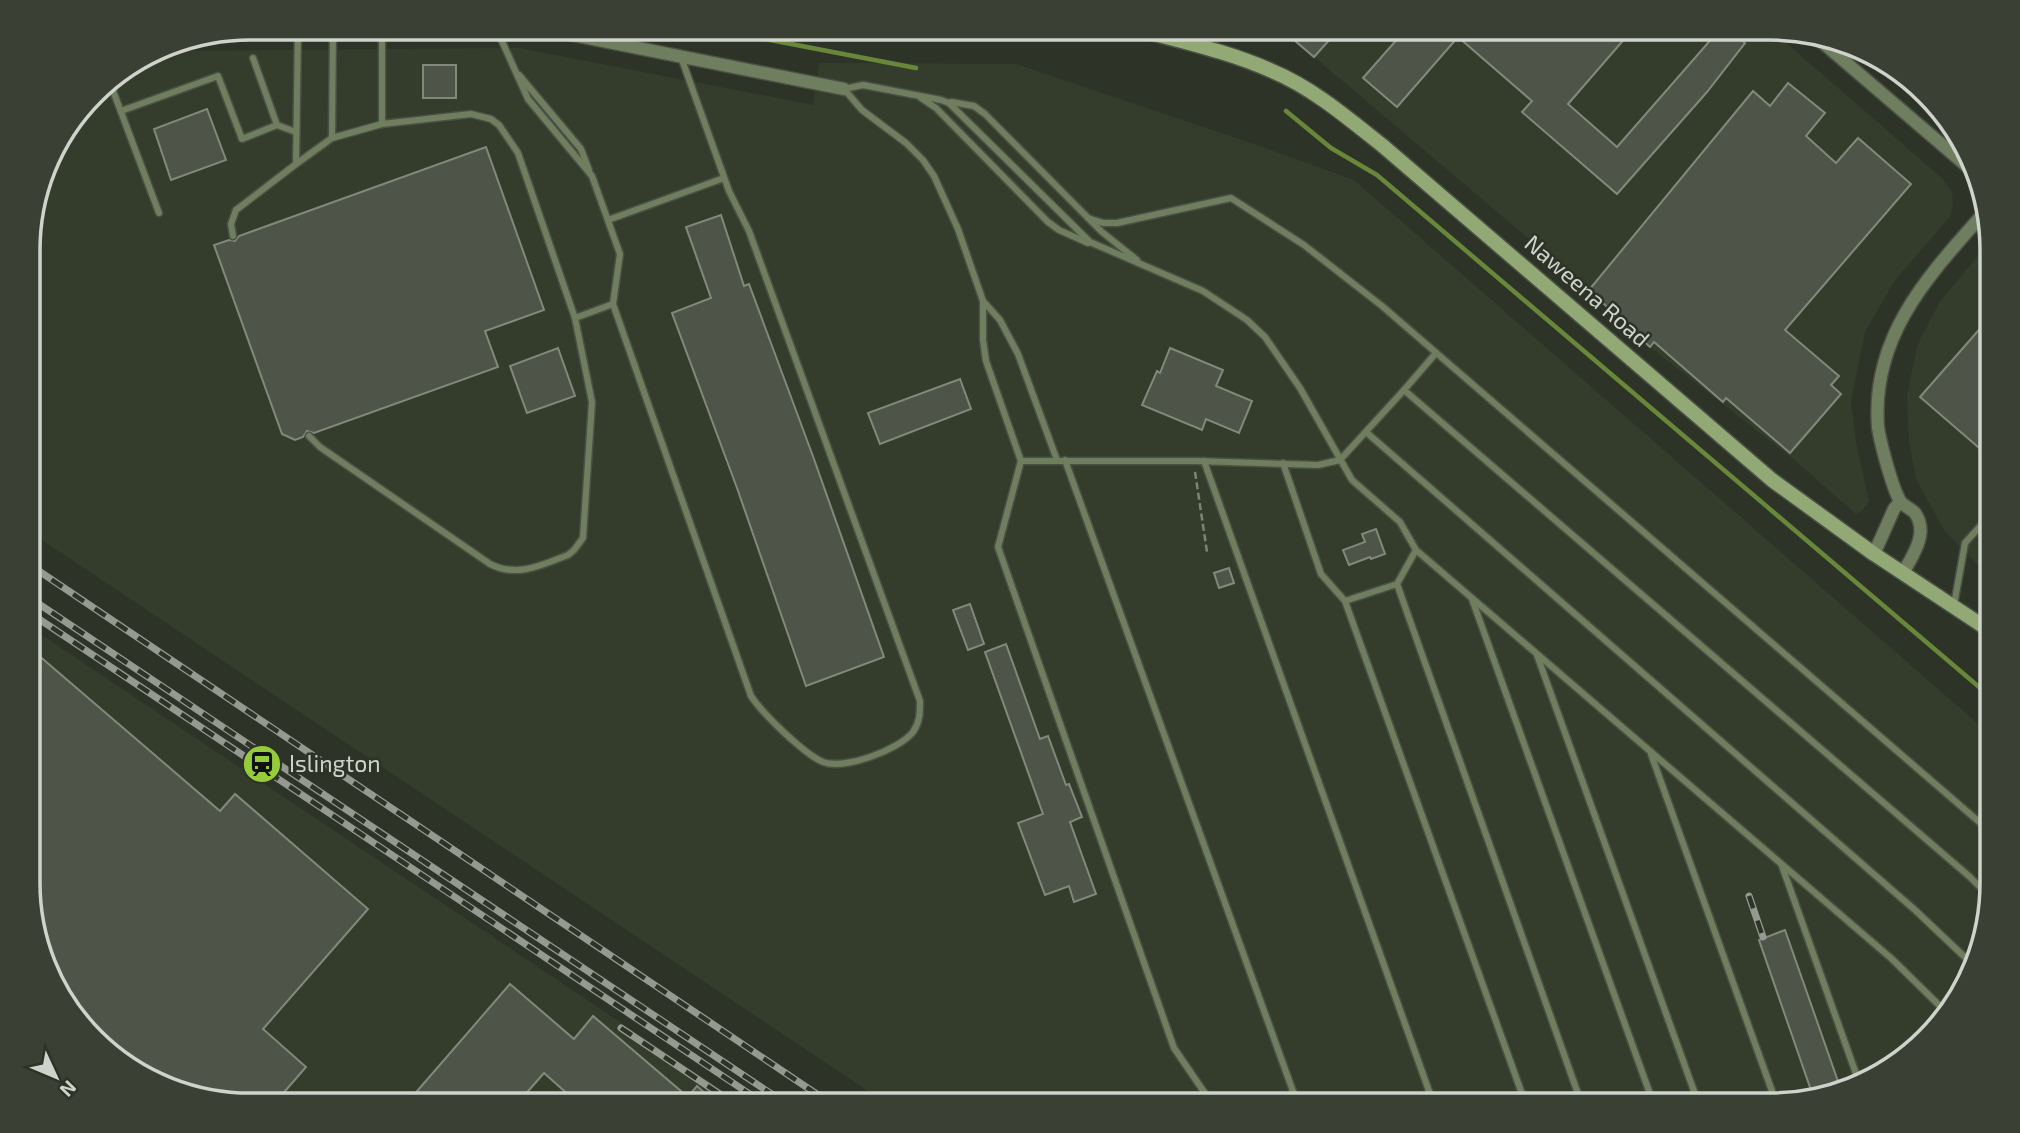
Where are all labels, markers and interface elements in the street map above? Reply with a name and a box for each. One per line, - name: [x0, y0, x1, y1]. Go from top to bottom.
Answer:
- street label: Naweena Road: [1519, 228, 1656, 352]
- station icon: Islington: [241, 743, 283, 785]
- place label: Islington: [289, 749, 381, 777]
- north arrow: [21, 1042, 91, 1112]
- text: N: [56, 1076, 82, 1102]

